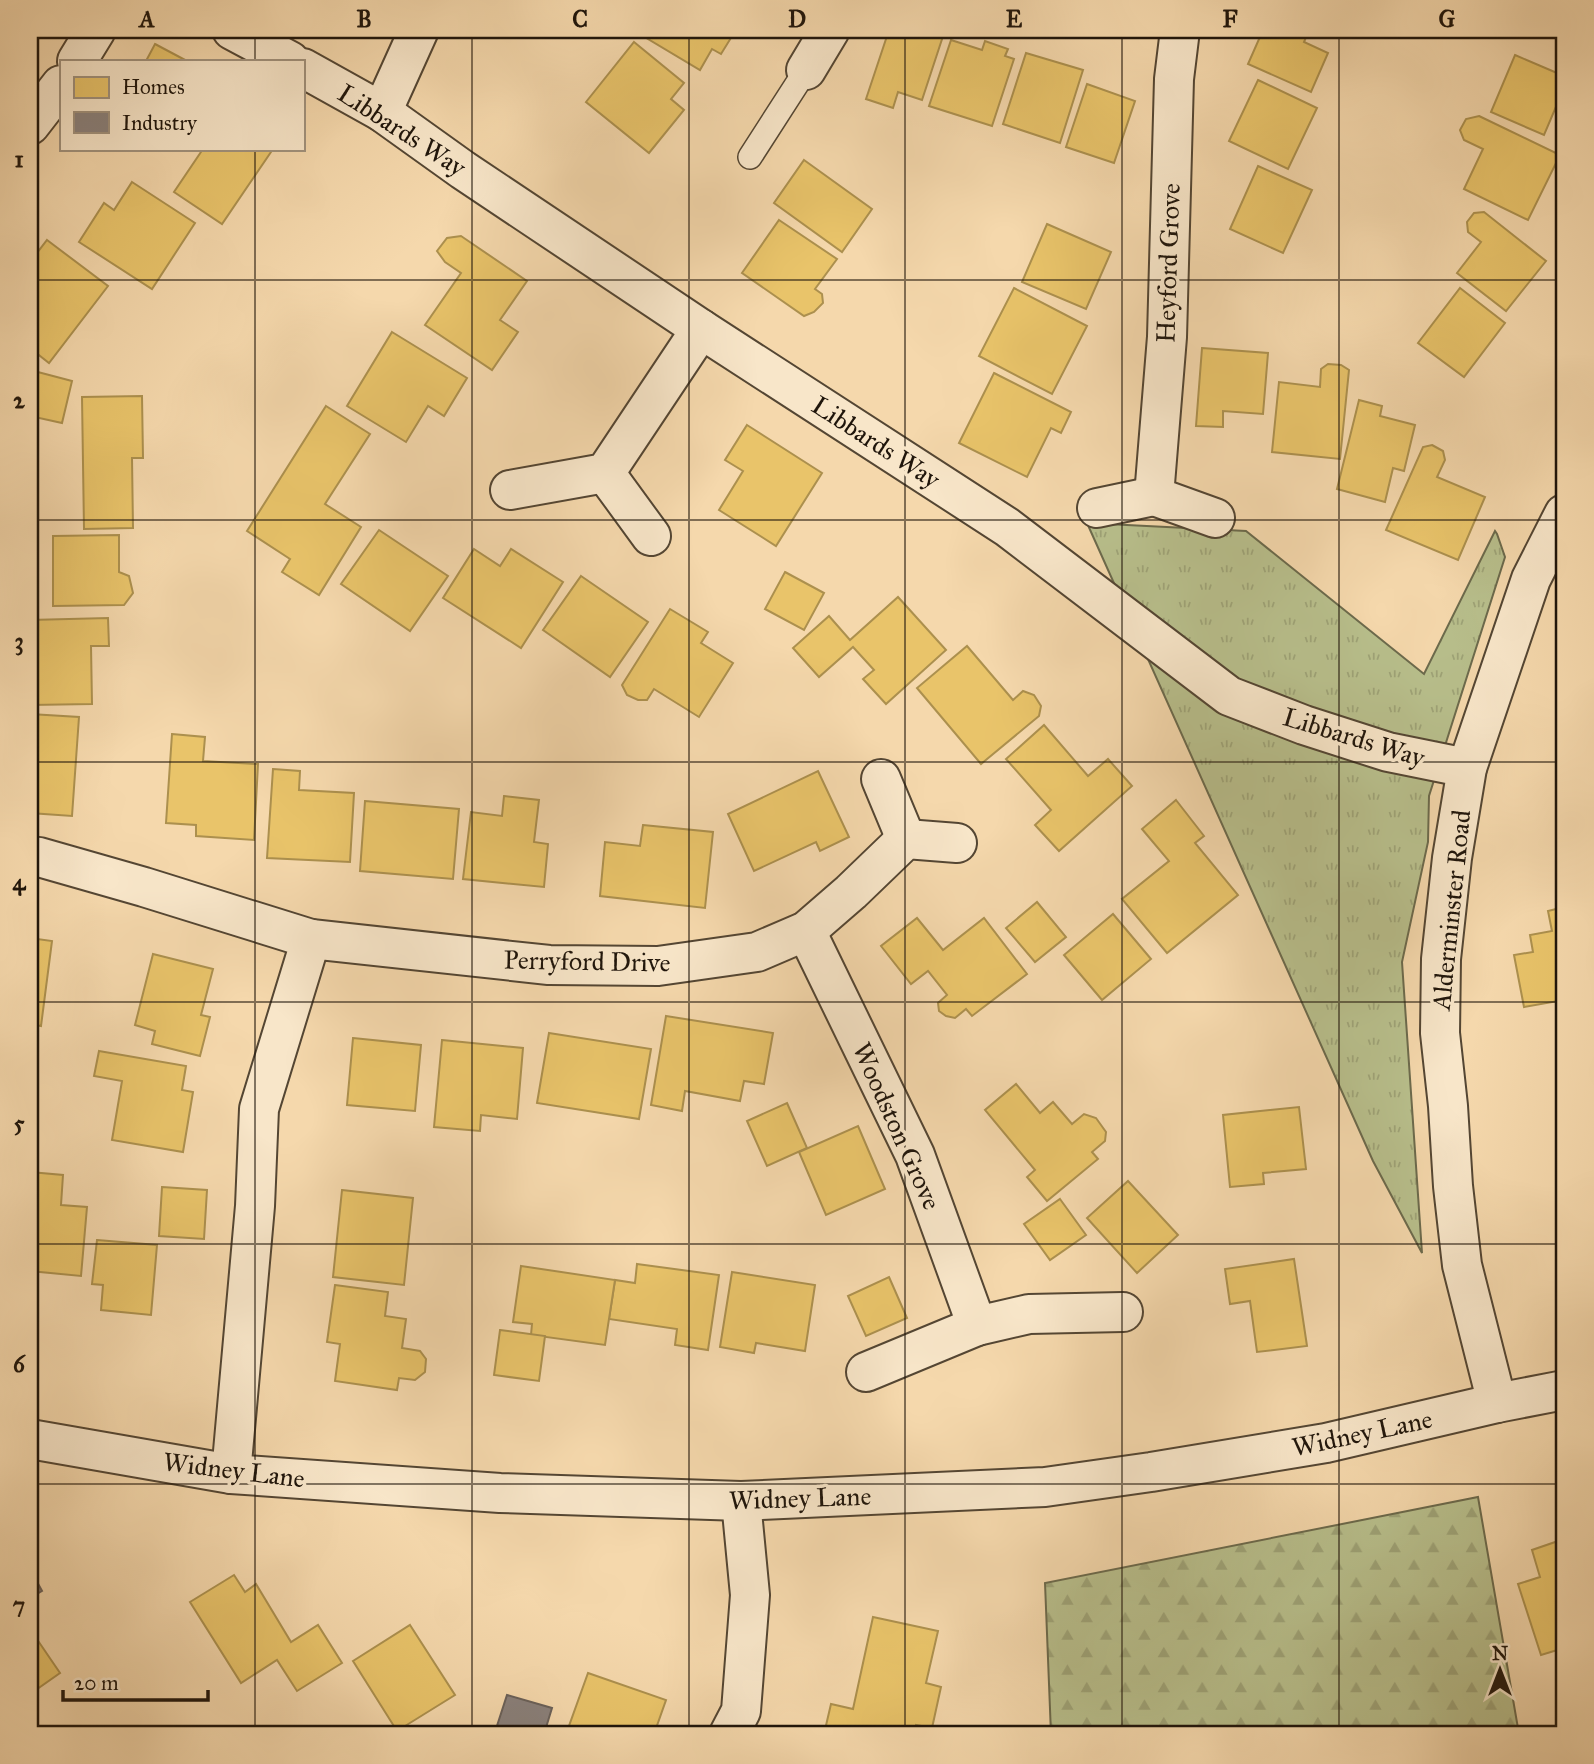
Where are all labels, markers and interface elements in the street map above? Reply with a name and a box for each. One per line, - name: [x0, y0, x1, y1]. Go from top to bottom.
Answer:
- text: A: [137, 5, 155, 33]
- text: B: [356, 5, 372, 33]
- text: C: [572, 5, 588, 33]
- text: D: [788, 5, 806, 33]
- text: E: [1006, 5, 1023, 33]
- text: F: [1222, 5, 1238, 33]
- text: G: [1439, 5, 1456, 33]
- legend: [60, 60, 304, 150]
- text: Homes: [122, 74, 185, 100]
- street label: Libbards Way: [332, 77, 473, 184]
- text: Industry: [122, 110, 198, 136]
- text: 1: [14, 145, 24, 173]
- street label: Heyford Grove: [1149, 182, 1187, 343]
- text: 2: [13, 386, 25, 414]
- street label: Libbards Way: [806, 389, 947, 496]
- text: 3: [14, 627, 24, 656]
- street label: Libbards Way: [1279, 700, 1430, 774]
- street label: Alderminster Road: [1424, 808, 1477, 1013]
- text: 4: [13, 868, 27, 896]
- street label: Perryford Drive: [503, 944, 671, 978]
- street label: Woodston Grove: [846, 1037, 948, 1215]
- text: 5: [14, 1109, 25, 1137]
- text: 6: [13, 1350, 26, 1378]
- street label: Widney Lane: [1289, 1403, 1435, 1463]
- street label: Widney Lane: [161, 1445, 307, 1495]
- street label: Widney Lane: [728, 1480, 872, 1516]
- text: 7: [13, 1591, 25, 1619]
- north arrow: [1464, 1634, 1534, 1704]
- text: N: [1492, 1642, 1508, 1665]
- scale bar: [63, 1659, 208, 1703]
- text: 20 m: [74, 1670, 119, 1696]

